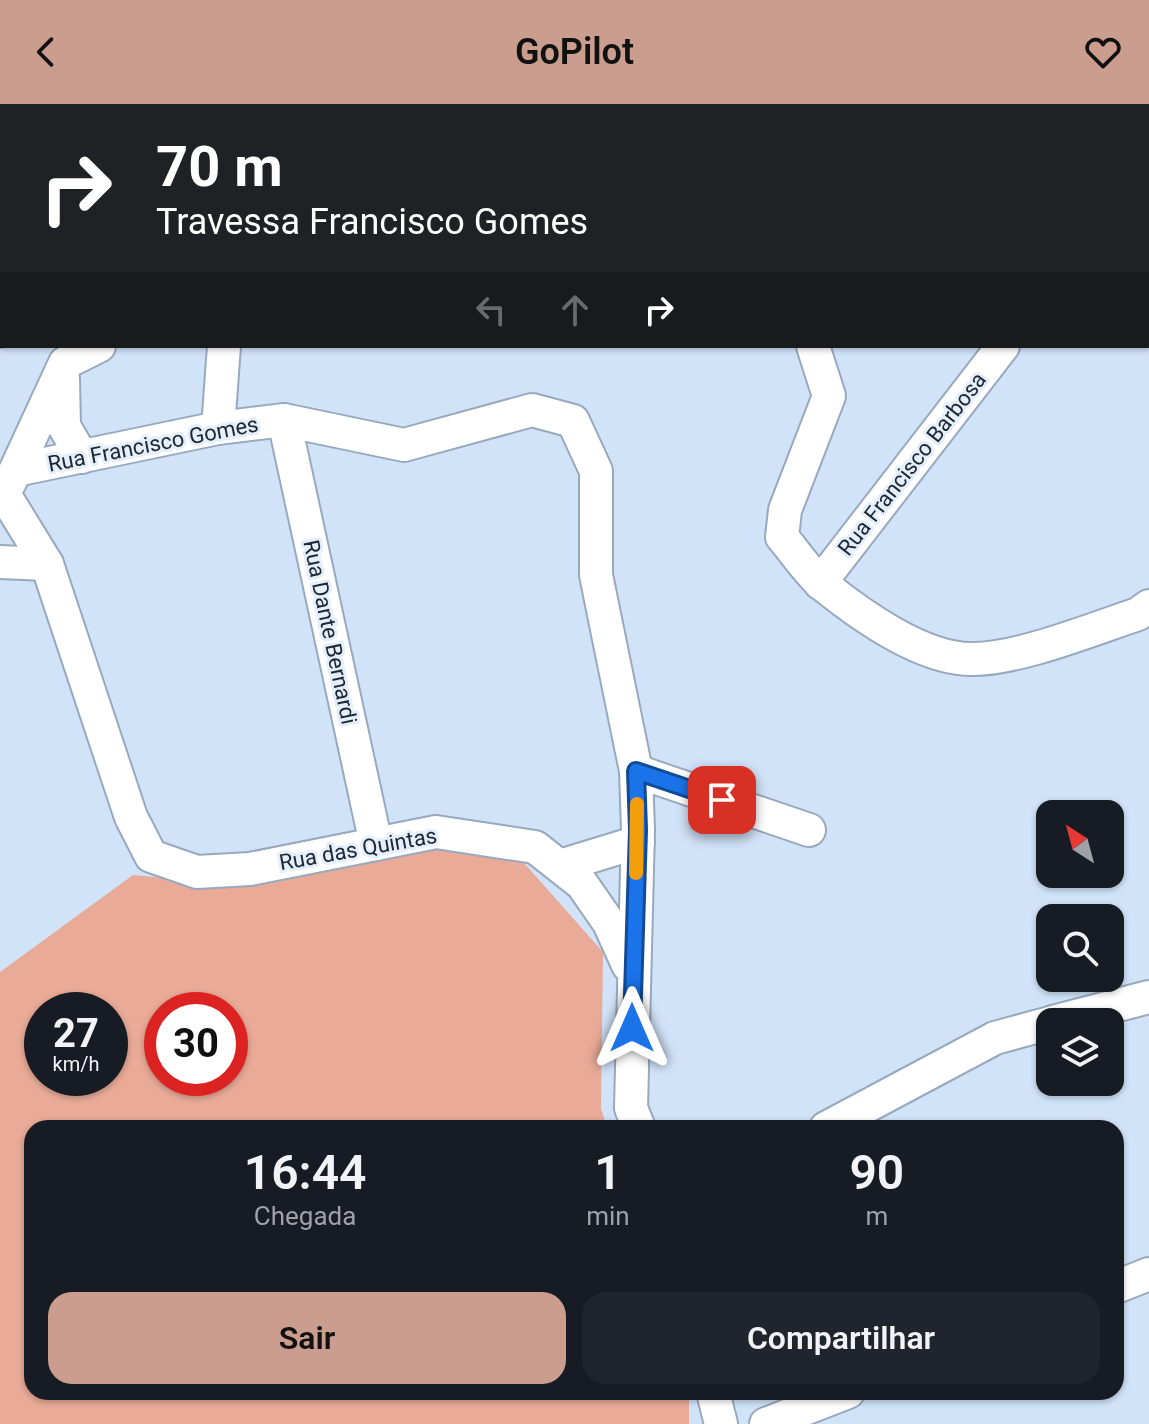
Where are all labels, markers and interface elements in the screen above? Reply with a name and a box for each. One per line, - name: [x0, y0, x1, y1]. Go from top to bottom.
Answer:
- icon: back: [24, 30, 68, 74]
- icon: heart: [1081, 30, 1125, 74]
- text: GoPilot: [515, 31, 634, 73]
- text: 70 m: [156, 134, 283, 200]
- icon: right: [24, 136, 128, 240]
- text: Travessa Francisco Gomes: [156, 201, 588, 243]
- icon: left: [469, 288, 513, 332]
- icon: ahead: [553, 288, 597, 332]
- icon: right: [637, 288, 681, 332]
- street label: Rua Francisco Barbosa: [833, 368, 991, 560]
- street label: Rua Francisco Gomes: [46, 411, 260, 477]
- street label: Rua Dante Bernardi: [298, 537, 362, 727]
- pin: [688, 766, 756, 834]
- icon: arrive: [700, 778, 744, 822]
- north arrow: [1036, 800, 1124, 888]
- map controls: [1036, 800, 1124, 1096]
- street label: Rua das Quintas: [277, 823, 439, 875]
- button: search: [1036, 904, 1124, 992]
- position arrow: [590, 986, 674, 1070]
- speed limit sign: 30: [144, 992, 248, 1096]
- button: layers: [1036, 1008, 1124, 1096]
- text: 27: [53, 1010, 99, 1057]
- text: km/h: [53, 1052, 99, 1076]
- text: 16:44: [244, 1144, 366, 1201]
- text: 1: [594, 1144, 622, 1201]
- text: 90: [849, 1144, 904, 1201]
- text: Chegada: [254, 1201, 356, 1231]
- text: min: [586, 1201, 630, 1231]
- text: m: [865, 1201, 888, 1231]
- button: Sair: [48, 1292, 566, 1384]
- button: Compartilhar: [582, 1292, 1100, 1384]

